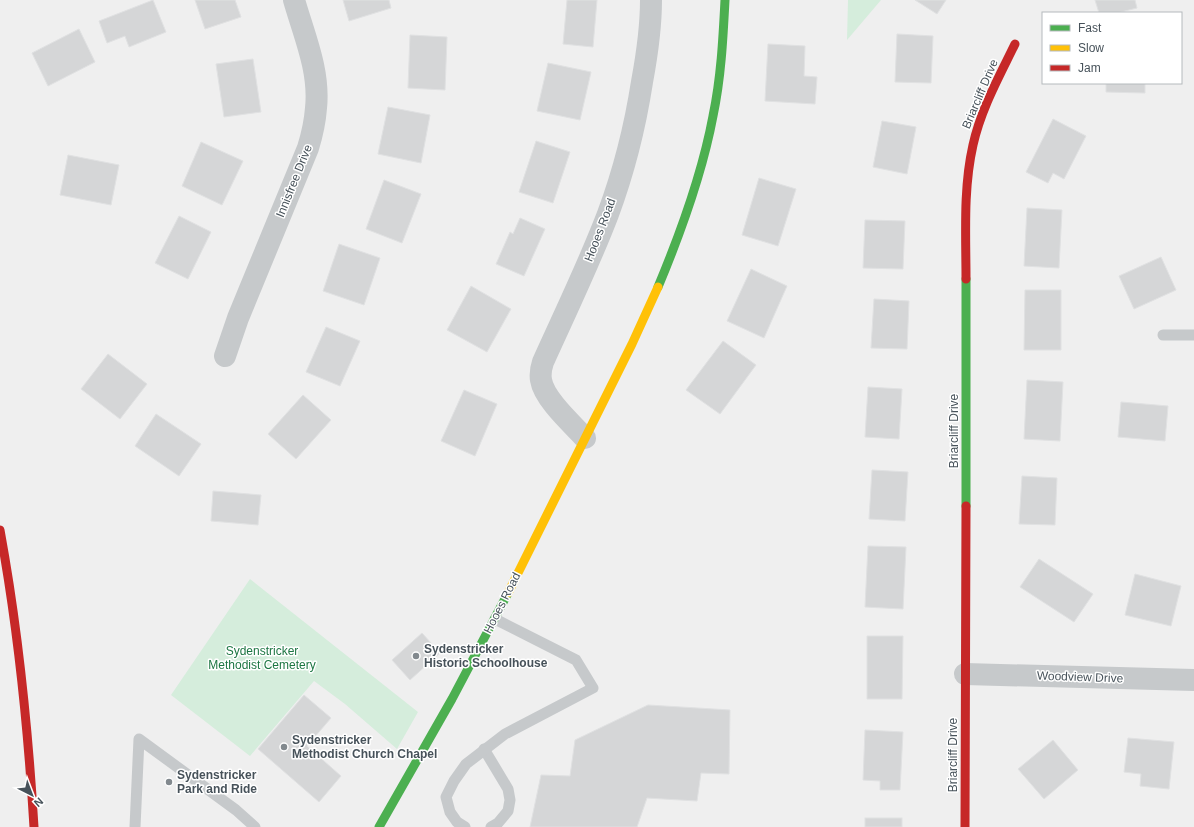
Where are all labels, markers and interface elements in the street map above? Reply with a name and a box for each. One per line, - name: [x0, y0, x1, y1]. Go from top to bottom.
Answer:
- legend: [1042, 12, 1182, 84]
- text: Fast: [1078, 21, 1102, 35]
- text: Slow: [1078, 41, 1104, 55]
- street label: Briarcliff Drive: [959, 57, 1001, 131]
- text: Jam: [1078, 61, 1101, 75]
- street label: Innisfree Drive: [273, 142, 315, 219]
- street label: Hooes Road: [582, 196, 618, 264]
- street label: Briarcliff Drive: [947, 393, 961, 468]
- street label: Hooes Road: [481, 570, 523, 636]
- place label: Sydenstricker Historic Schoolhouse: [424, 642, 548, 670]
- park label: Sydenstricker Methodist Cemetery: [208, 644, 316, 672]
- marker: Sydenstricker Historic Schoolhouse: [411, 651, 421, 661]
- street label: Woodview Drive: [1037, 668, 1124, 686]
- street label: Briarcliff Drive: [946, 717, 960, 792]
- place label: Sydenstricker Methodist Church Chapel: [292, 733, 437, 761]
- marker: Sydenstricker Methodist Church Chapel: [279, 742, 289, 752]
- place label: Sydenstricker Park and Ride: [177, 768, 257, 796]
- north arrow: [12, 775, 52, 815]
- marker: Sydenstricker Park and Ride: [164, 777, 174, 787]
- text: N: [32, 795, 46, 810]

